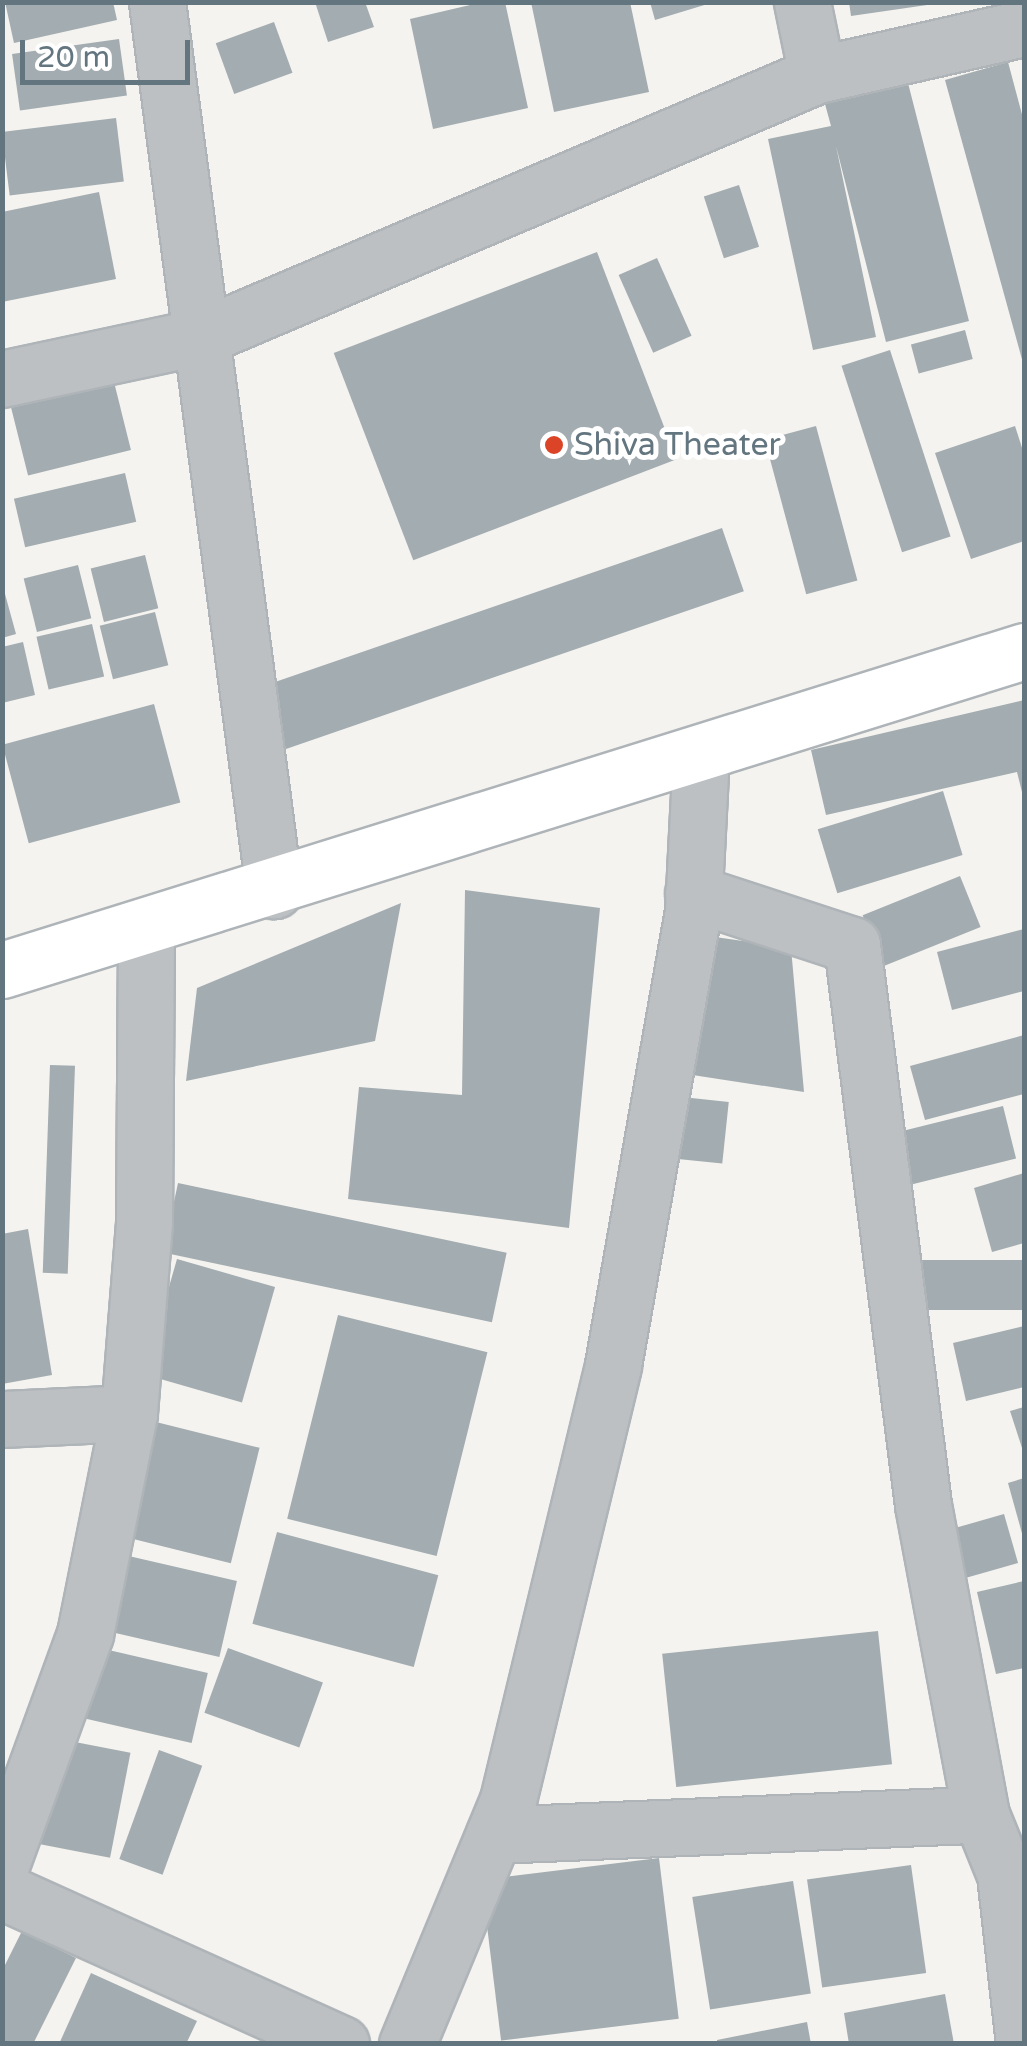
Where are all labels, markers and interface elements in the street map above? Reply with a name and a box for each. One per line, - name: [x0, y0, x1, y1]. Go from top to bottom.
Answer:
- scale bar: [25, 20, 195, 82]
- text: 20 m: [37, 39, 110, 76]
- place label: Shiva Theater: [574, 426, 781, 464]
- marker: Shiva Theater: [543, 434, 565, 456]

